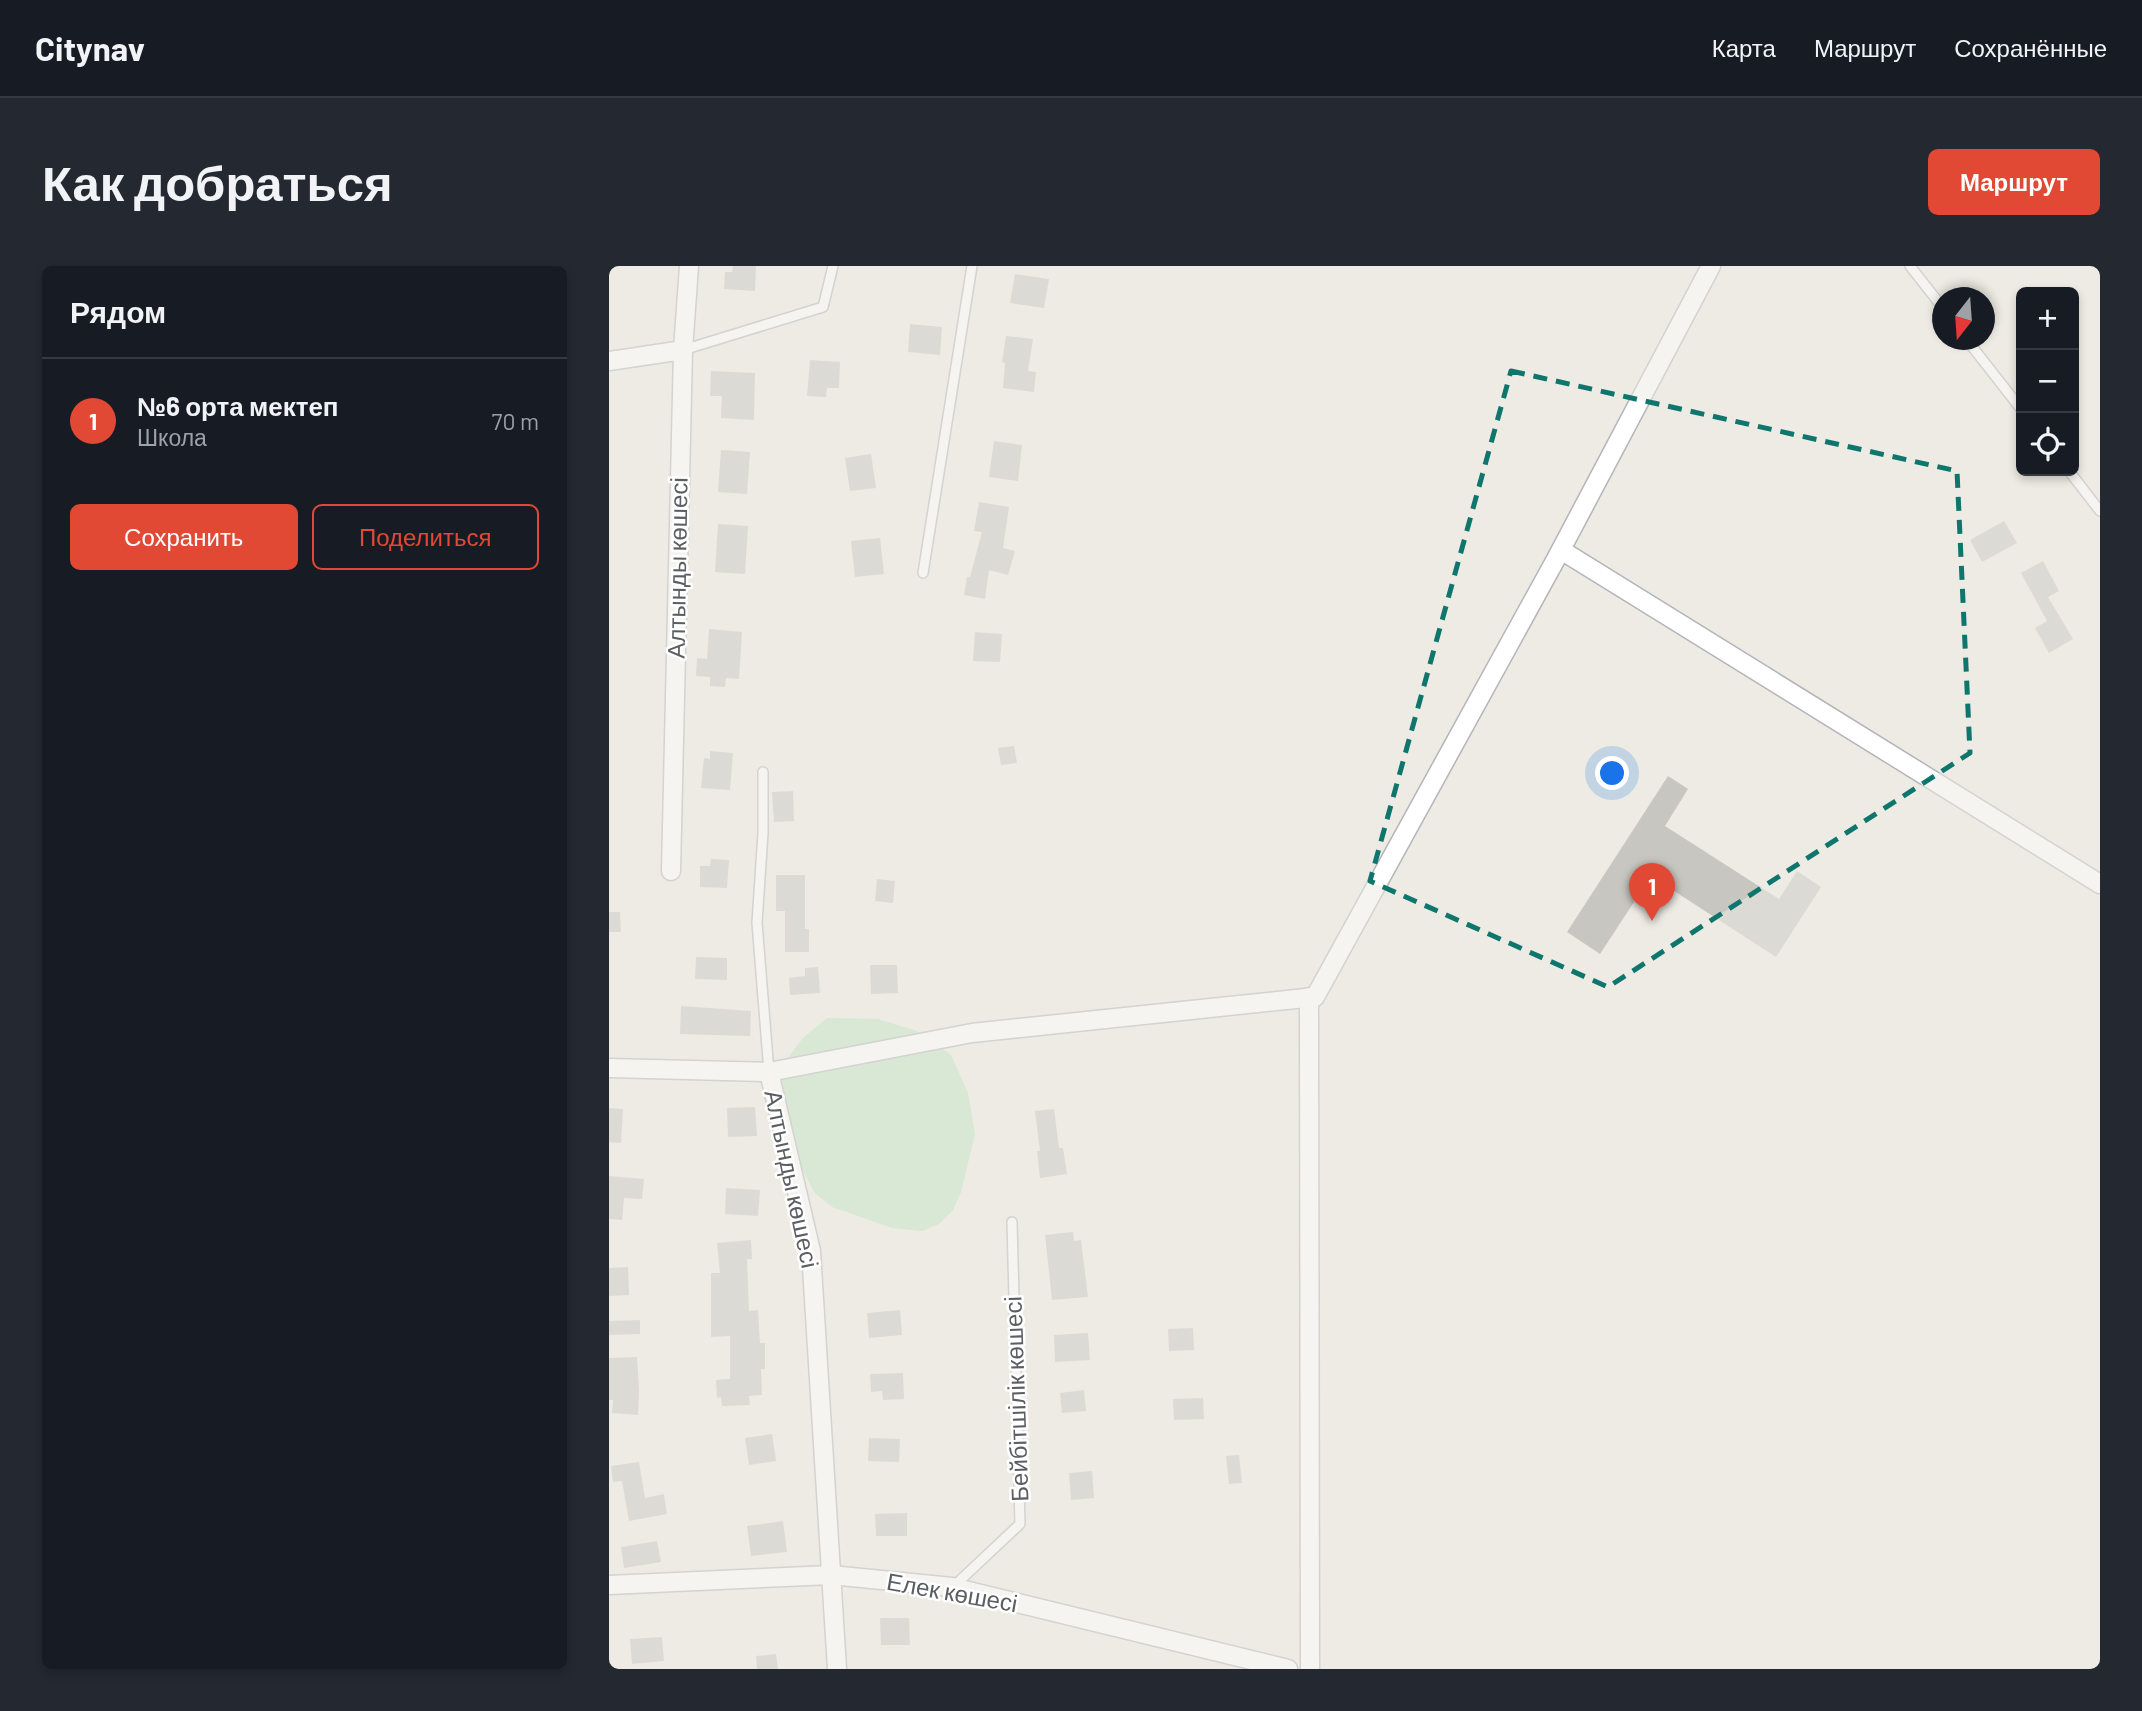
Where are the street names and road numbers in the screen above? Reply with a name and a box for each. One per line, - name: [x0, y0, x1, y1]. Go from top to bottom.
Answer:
- street label: Алтынды көшесі: [660, 477, 693, 659]
- street label: Алтынды көшесі: [759, 1087, 826, 1270]
- street label: Бейбітшілік көшесі: [997, 1296, 1034, 1502]
- street label: Елек көшесі: [885, 1566, 1020, 1617]

